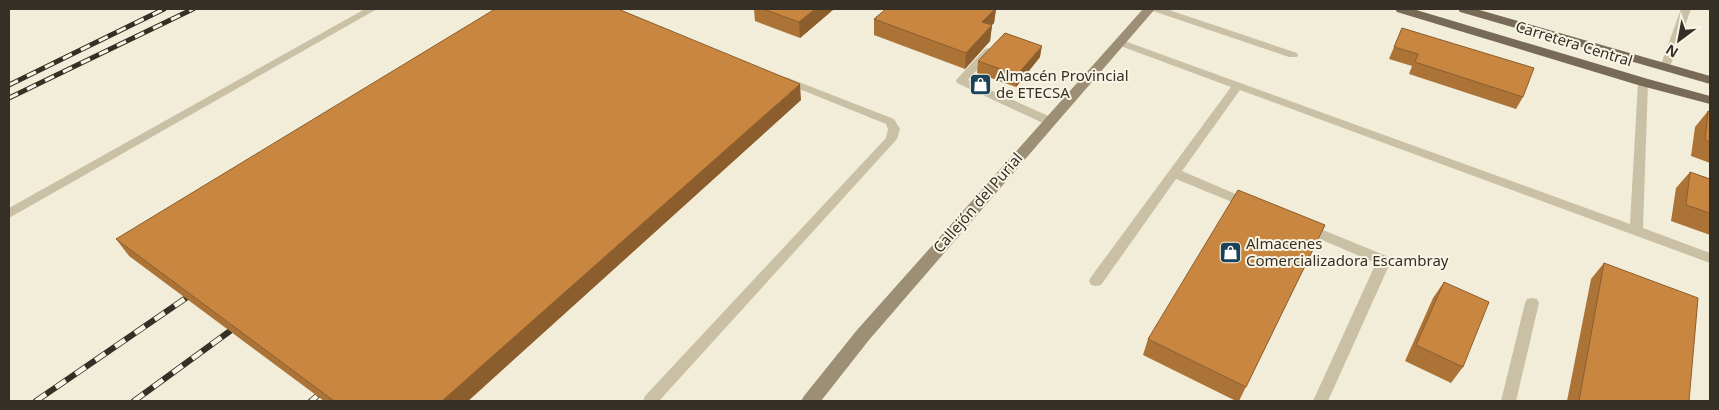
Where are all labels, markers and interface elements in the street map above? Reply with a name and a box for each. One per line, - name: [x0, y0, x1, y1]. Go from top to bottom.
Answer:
- north arrow: [1654, 15, 1704, 65]
- street label: Carretera Central: [1513, 16, 1635, 70]
- text: N: [1662, 40, 1682, 63]
- place label: Almacén Provincial de ETECSA: [996, 65, 1129, 102]
- shop icon: Almacén Provincial de ETECSA: [968, 73, 992, 97]
- street label: Callejón del Purial: [928, 148, 1026, 257]
- place label: Almacenes Comercializadora Escambray: [1246, 233, 1449, 270]
- shop icon: Almacenes Comercializadora Escambray: [1218, 241, 1242, 265]

